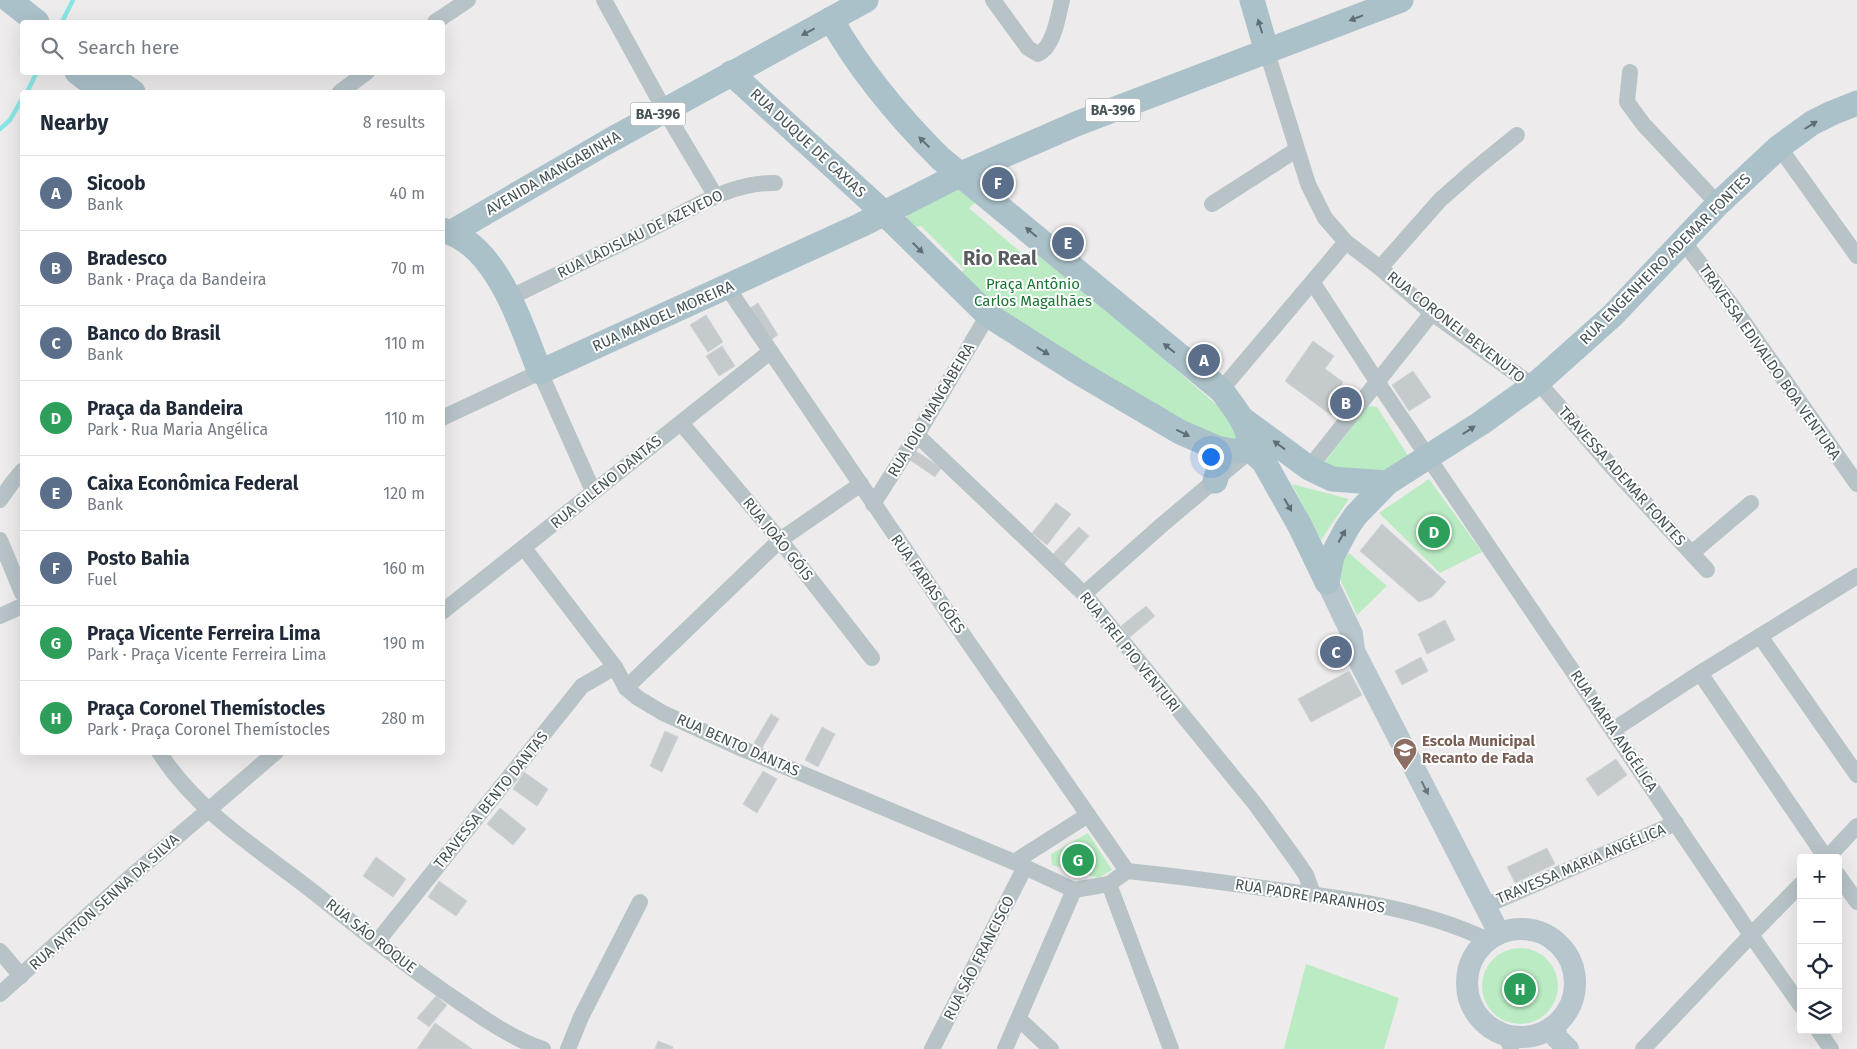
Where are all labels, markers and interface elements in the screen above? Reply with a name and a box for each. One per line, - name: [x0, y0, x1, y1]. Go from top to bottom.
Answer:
- one-way arrow: [1348, 14, 1363, 22]
- one-way arrow: [1256, 18, 1264, 33]
- search box: [20, 20, 445, 75]
- one-way arrow: [801, 28, 815, 36]
- icon: search: [38, 34, 66, 62]
- text: Search here: [78, 36, 179, 59]
- street label: RUA DUQUE DE CAXIAS: [747, 85, 869, 201]
- road number: BA-396: [1086, 98, 1140, 122]
- road number: BA-396: [630, 102, 686, 126]
- text: Nearby: [40, 110, 108, 136]
- text: 8 results: [363, 113, 425, 132]
- one-way arrow: [1804, 120, 1818, 129]
- street label: AVENIDA MANGABINHA: [482, 127, 624, 219]
- one-way arrow: [918, 136, 930, 148]
- pin: F: [982, 164, 1014, 202]
- street label: RUA ENGENHEIRO ADEMAR FONTES: [1576, 170, 1754, 348]
- text: Sicoob: [87, 172, 145, 195]
- text: A: [51, 184, 61, 203]
- text: 40 m: [390, 184, 425, 203]
- street label: RUA LADISLAU DE AZEVEDO: [554, 186, 726, 282]
- text: Bank: [87, 195, 123, 214]
- pin: E: [1052, 224, 1084, 262]
- one-way arrow: [1025, 226, 1037, 238]
- one-way arrow: [912, 242, 924, 254]
- district label: Rio Real: [963, 246, 1037, 270]
- text: Bradesco: [87, 247, 167, 270]
- text: B: [51, 259, 61, 278]
- text: 70 m: [391, 259, 425, 278]
- street label: TRAVESSA EDIVALDO BOA VENTURA: [1695, 261, 1845, 463]
- street label: RUA CORONEL BEVENUTO: [1383, 268, 1529, 386]
- text: Bank · Praça da Bandeira: [87, 270, 267, 289]
- park label: Praça Antônio Carlos Magalhães: [974, 275, 1092, 310]
- street label: RUA MANOEL MOREIRA: [590, 277, 737, 355]
- text: Banco do Brasil: [87, 322, 221, 345]
- text: C: [51, 334, 61, 353]
- text: 110 m: [384, 334, 425, 353]
- street label: RUA IOIO MANGABEIRA: [884, 340, 978, 480]
- pin: A: [1188, 341, 1220, 379]
- one-way arrow: [1162, 342, 1175, 353]
- text: Bank: [87, 345, 123, 364]
- one-way arrow: [1036, 346, 1049, 355]
- pin: B: [1330, 384, 1362, 422]
- text: Praça da Bandeira: [87, 397, 243, 420]
- street label: TRAVESSA ADEMAR FONTES: [1555, 403, 1689, 549]
- text: D: [51, 409, 61, 428]
- text: 110 m: [384, 409, 425, 428]
- text: Park · Rua Maria Angélica: [87, 420, 268, 439]
- one-way arrow: [1463, 425, 1476, 435]
- one-way arrow: [1176, 429, 1190, 437]
- street label: RUA GILENO DANTAS: [547, 432, 665, 532]
- one-way arrow: [1272, 441, 1285, 451]
- your location: [1198, 444, 1224, 470]
- text: Caixa Econômica Federal: [87, 472, 298, 495]
- text: E: [52, 484, 60, 503]
- text: 120 m: [383, 484, 425, 503]
- street label: RUA JOÃO GÓIS: [739, 494, 817, 584]
- text: Bank: [87, 495, 123, 514]
- one-way arrow: [1283, 498, 1292, 511]
- pin: D: [1418, 513, 1450, 551]
- one-way arrow: [1338, 529, 1346, 544]
- street label: RUA FARIAS GÓES: [887, 531, 969, 637]
- text: Posto Bahia: [87, 547, 190, 570]
- text: F: [52, 559, 60, 578]
- text: 160 m: [383, 559, 425, 578]
- text: Fuel: [87, 570, 117, 589]
- street label: RUA FREI PIO VENTURI: [1076, 588, 1184, 716]
- text: Praça Vicente Ferreira Lima: [87, 622, 321, 645]
- pin: C: [1320, 633, 1352, 671]
- text: G: [51, 634, 61, 653]
- text: 190 m: [383, 634, 425, 653]
- text: Park · Praça Vicente Ferreira Lima: [87, 645, 326, 664]
- street label: RUA MARIA ANGÉLICA: [1567, 667, 1662, 796]
- text: Praça Coronel Themístocles: [87, 697, 325, 720]
- text: H: [51, 709, 61, 728]
- text: 280 m: [381, 709, 425, 728]
- street label: RUA BENTO DANTAS: [674, 710, 802, 780]
- text: Park · Praça Coronel Themístocles: [87, 720, 330, 739]
- street label: TRAVESSA BENTO DANTAS: [430, 728, 552, 872]
- place label: Escola Municipal Recanto de Fada: [1422, 732, 1535, 767]
- school or university icon: Escola Municipal Recanto de Fada: [1392, 737, 1418, 771]
- one-way arrow: [1421, 781, 1429, 796]
- street label: TRAVESSA MARIA ANGÉLICA: [1494, 820, 1668, 908]
- street label: RUA AYRTON SENNA DA SILVA: [26, 830, 183, 974]
- pin: G: [1062, 841, 1094, 879]
- map controls: [1797, 854, 1842, 1034]
- button: +: [1797, 854, 1842, 899]
- street label: RUA PADRE PARANHOS: [1234, 875, 1386, 917]
- street label: RUA SÃO FRANCISCO: [940, 893, 1018, 1023]
- street label: RUA SÃO ROQUE: [322, 895, 420, 977]
- button: −: [1797, 899, 1842, 944]
- button: locate: [1797, 944, 1842, 989]
- pin: H: [1504, 970, 1536, 1008]
- button: layers: [1797, 989, 1842, 1034]

